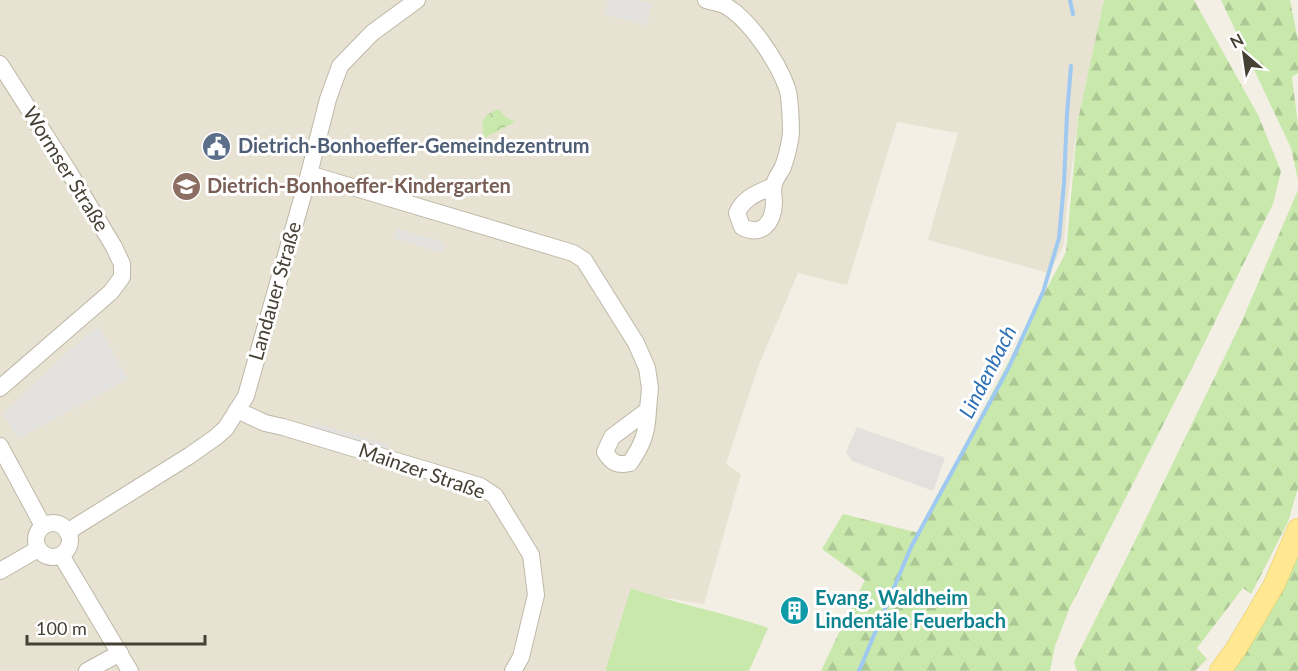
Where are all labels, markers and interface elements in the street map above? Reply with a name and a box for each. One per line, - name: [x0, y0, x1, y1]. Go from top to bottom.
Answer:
- north arrow: [1214, 24, 1274, 84]
- text: N: [1226, 29, 1246, 52]
- street label: Wormser Straße: [19, 102, 115, 235]
- public building icon: Dietrich-Bonhoeffer-Gemeindezentrum: [201, 130, 233, 162]
- place label: Dietrich-Bonhoeffer-Gemeindezentrum: [238, 133, 590, 157]
- school or university icon: Dietrich-Bonhoeffer-Kindergarten: [170, 170, 202, 202]
- place label: Dietrich-Bonhoeffer-Kindergarten: [207, 173, 511, 197]
- street label: Landauer Straße: [243, 219, 305, 363]
- water label: Lindenbach: [953, 321, 1021, 422]
- street label: Mainzer Straße: [356, 437, 489, 503]
- place label: Evang. Waldheim Lindentäle Feuerbach: [815, 585, 1006, 632]
- building icon: Evang. Waldheim Lindentäle Feuerbach: [778, 594, 810, 626]
- scale bar: [27, 608, 206, 646]
- text: 100 m: [36, 617, 87, 639]

